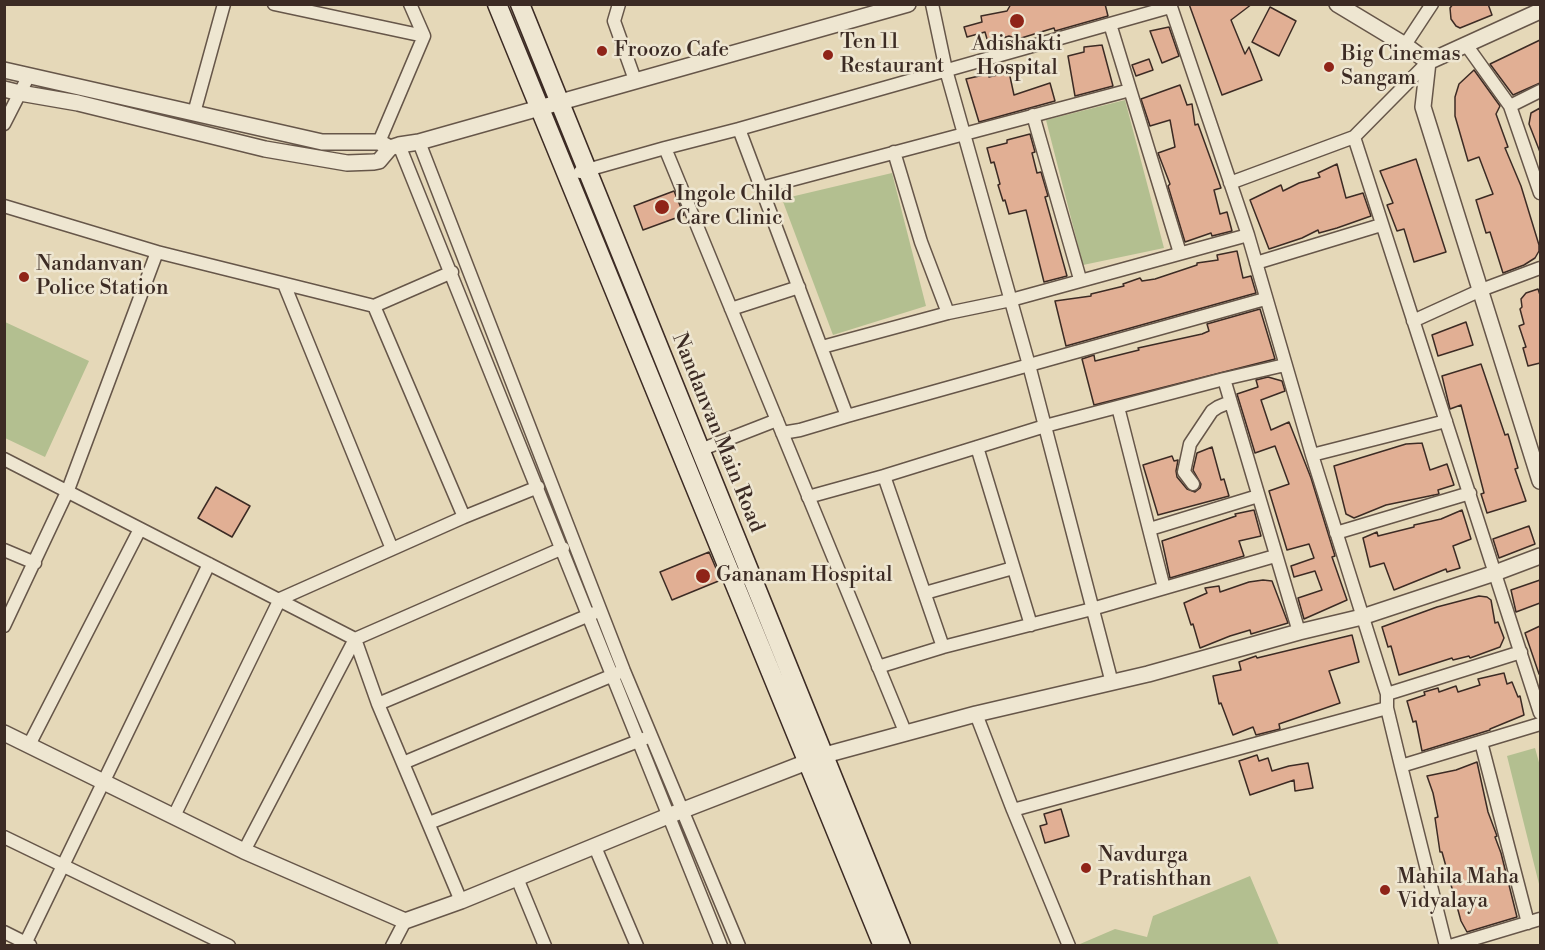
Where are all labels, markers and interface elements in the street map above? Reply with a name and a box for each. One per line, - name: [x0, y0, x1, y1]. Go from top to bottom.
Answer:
- marker: Adishakti Hospital: [1008, 12, 1026, 30]
- place label: Ten 11 Restaurant: [840, 30, 944, 80]
- place label: Adishakti Hospital: [972, 32, 1062, 82]
- place label: Froozo Cafe: [614, 38, 729, 64]
- place label: Big Cinemas Sangam: [1341, 42, 1461, 92]
- marker: Froozo Cafe: [595, 44, 609, 58]
- marker: Ten 11 Restaurant: [821, 48, 835, 62]
- marker: Big Cinemas Sangam: [1322, 60, 1336, 74]
- place label: Ingole Child Care Clinic: [676, 182, 792, 232]
- marker: Ingole Child Care Clinic: [653, 198, 671, 216]
- place label: Nandanvan Police Station: [36, 252, 169, 302]
- marker: Nandanvan Police Station: [17, 270, 31, 284]
- street label: Nandanvan Main Road: [665, 330, 769, 536]
- place label: Gananam Hospital: [716, 563, 892, 589]
- marker: Gananam Hospital: [694, 567, 712, 585]
- place label: Navdurga Pratishthan: [1098, 843, 1211, 893]
- marker: Navdurga Pratishthan: [1079, 861, 1093, 875]
- place label: Mahila Maha Vidyalaya: [1397, 865, 1519, 915]
- marker: Mahila Maha Vidyalaya: [1378, 883, 1392, 897]

